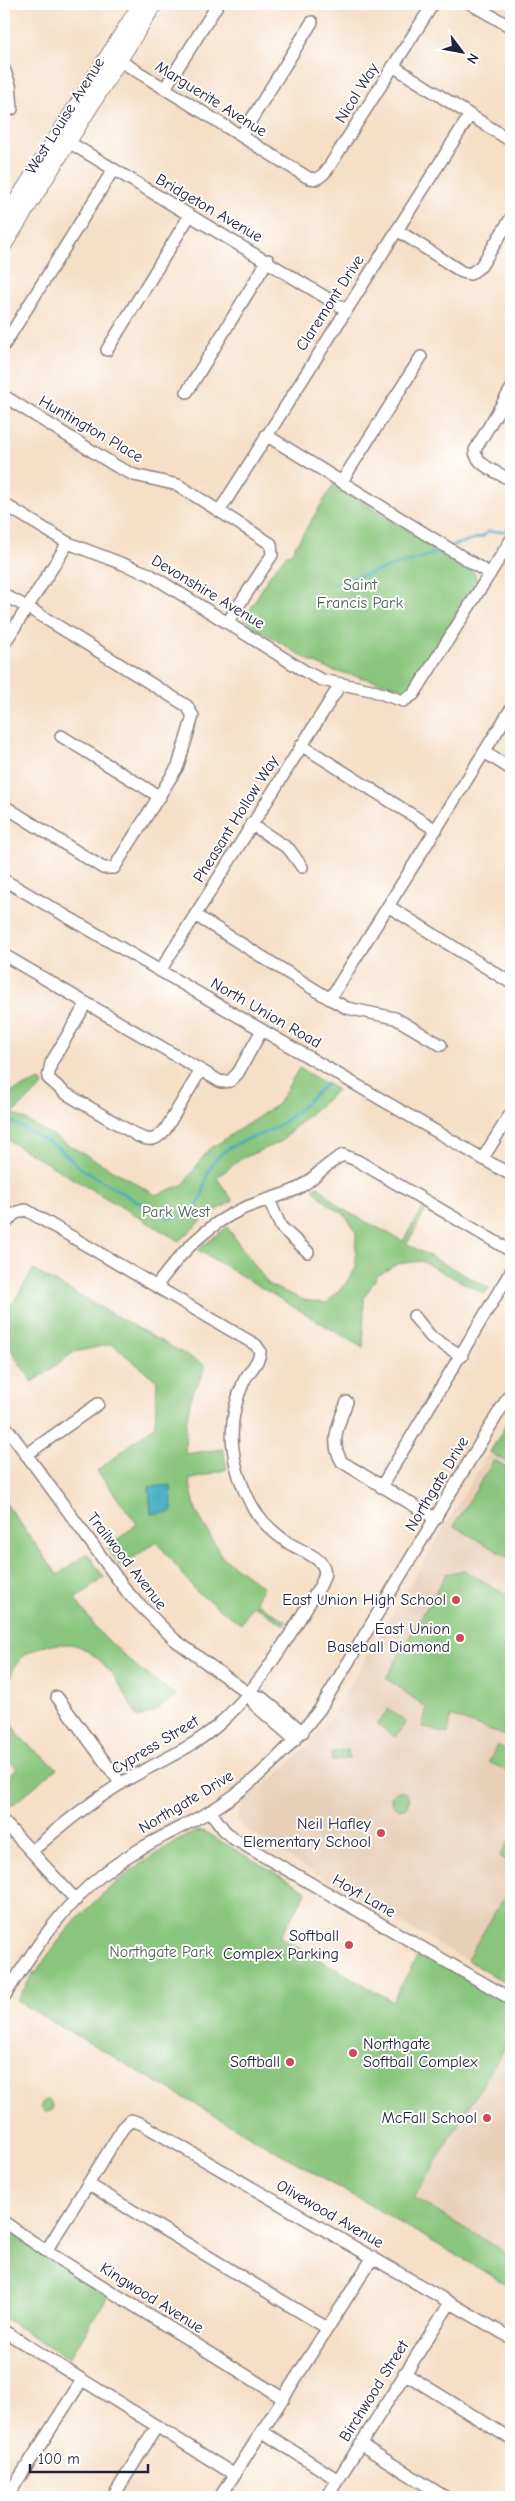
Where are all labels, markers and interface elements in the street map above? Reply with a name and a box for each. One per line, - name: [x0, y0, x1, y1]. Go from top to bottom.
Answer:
- north arrow: [438, 28, 488, 78]
- text: N: [463, 50, 482, 67]
- street label: West Louise Avenue: [22, 54, 108, 178]
- street label: Marguerite Avenue: [152, 57, 270, 141]
- street label: Nicol Way: [332, 59, 383, 126]
- street label: Bridgeton Avenue: [152, 170, 266, 246]
- street label: Claremont Drive: [292, 252, 368, 354]
- street label: Huntington Place: [36, 392, 146, 466]
- street label: Devonshire Avenue: [148, 551, 268, 633]
- park label: Saint Francis Park: [317, 576, 403, 612]
- street label: Pheasant Hollow Way: [190, 752, 283, 886]
- street label: North Union Road: [208, 974, 324, 1052]
- park label: Park West: [142, 1203, 210, 1221]
- street label: Northgate Drive: [402, 1433, 472, 1535]
- street label: Trailwood Avenue: [83, 1509, 171, 1613]
- place label: East Union High School: [282, 1591, 446, 1609]
- marker: East Union High School: [450, 1594, 462, 1606]
- place label: East Union Baseball Diamond: [327, 1620, 450, 1656]
- marker: East Union Baseball Diamond: [454, 1632, 466, 1644]
- street label: Cypress Street: [108, 1712, 202, 1778]
- street label: Northgate Drive: [135, 1767, 237, 1837]
- place label: Neil Hafley Elementary School: [243, 1815, 372, 1851]
- marker: Neil Hafley Elementary School: [375, 1827, 387, 1839]
- street label: Hoyt Lane: [329, 1871, 399, 1921]
- place label: Softball Complex Parking: [223, 1927, 339, 1963]
- marker: Softball Complex Parking: [343, 1939, 355, 1951]
- park label: Northgate Park: [109, 1943, 213, 1961]
- place label: Northgate Softball Complex: [363, 2035, 478, 2071]
- marker: Northgate Softball Complex: [347, 2047, 359, 2059]
- place label: Softball: [230, 2053, 280, 2071]
- marker: Softball: [284, 2056, 296, 2068]
- place label: McFall School: [381, 2109, 477, 2127]
- marker: McFall School: [481, 2112, 493, 2124]
- street label: Olivewood Avenue: [273, 2176, 387, 2252]
- street label: Kingwood Avenue: [97, 2259, 207, 2337]
- street label: Birchwood Street: [336, 2337, 413, 2445]
- scale bar: [30, 2441, 148, 2473]
- text: 100 m: [38, 2450, 80, 2468]

